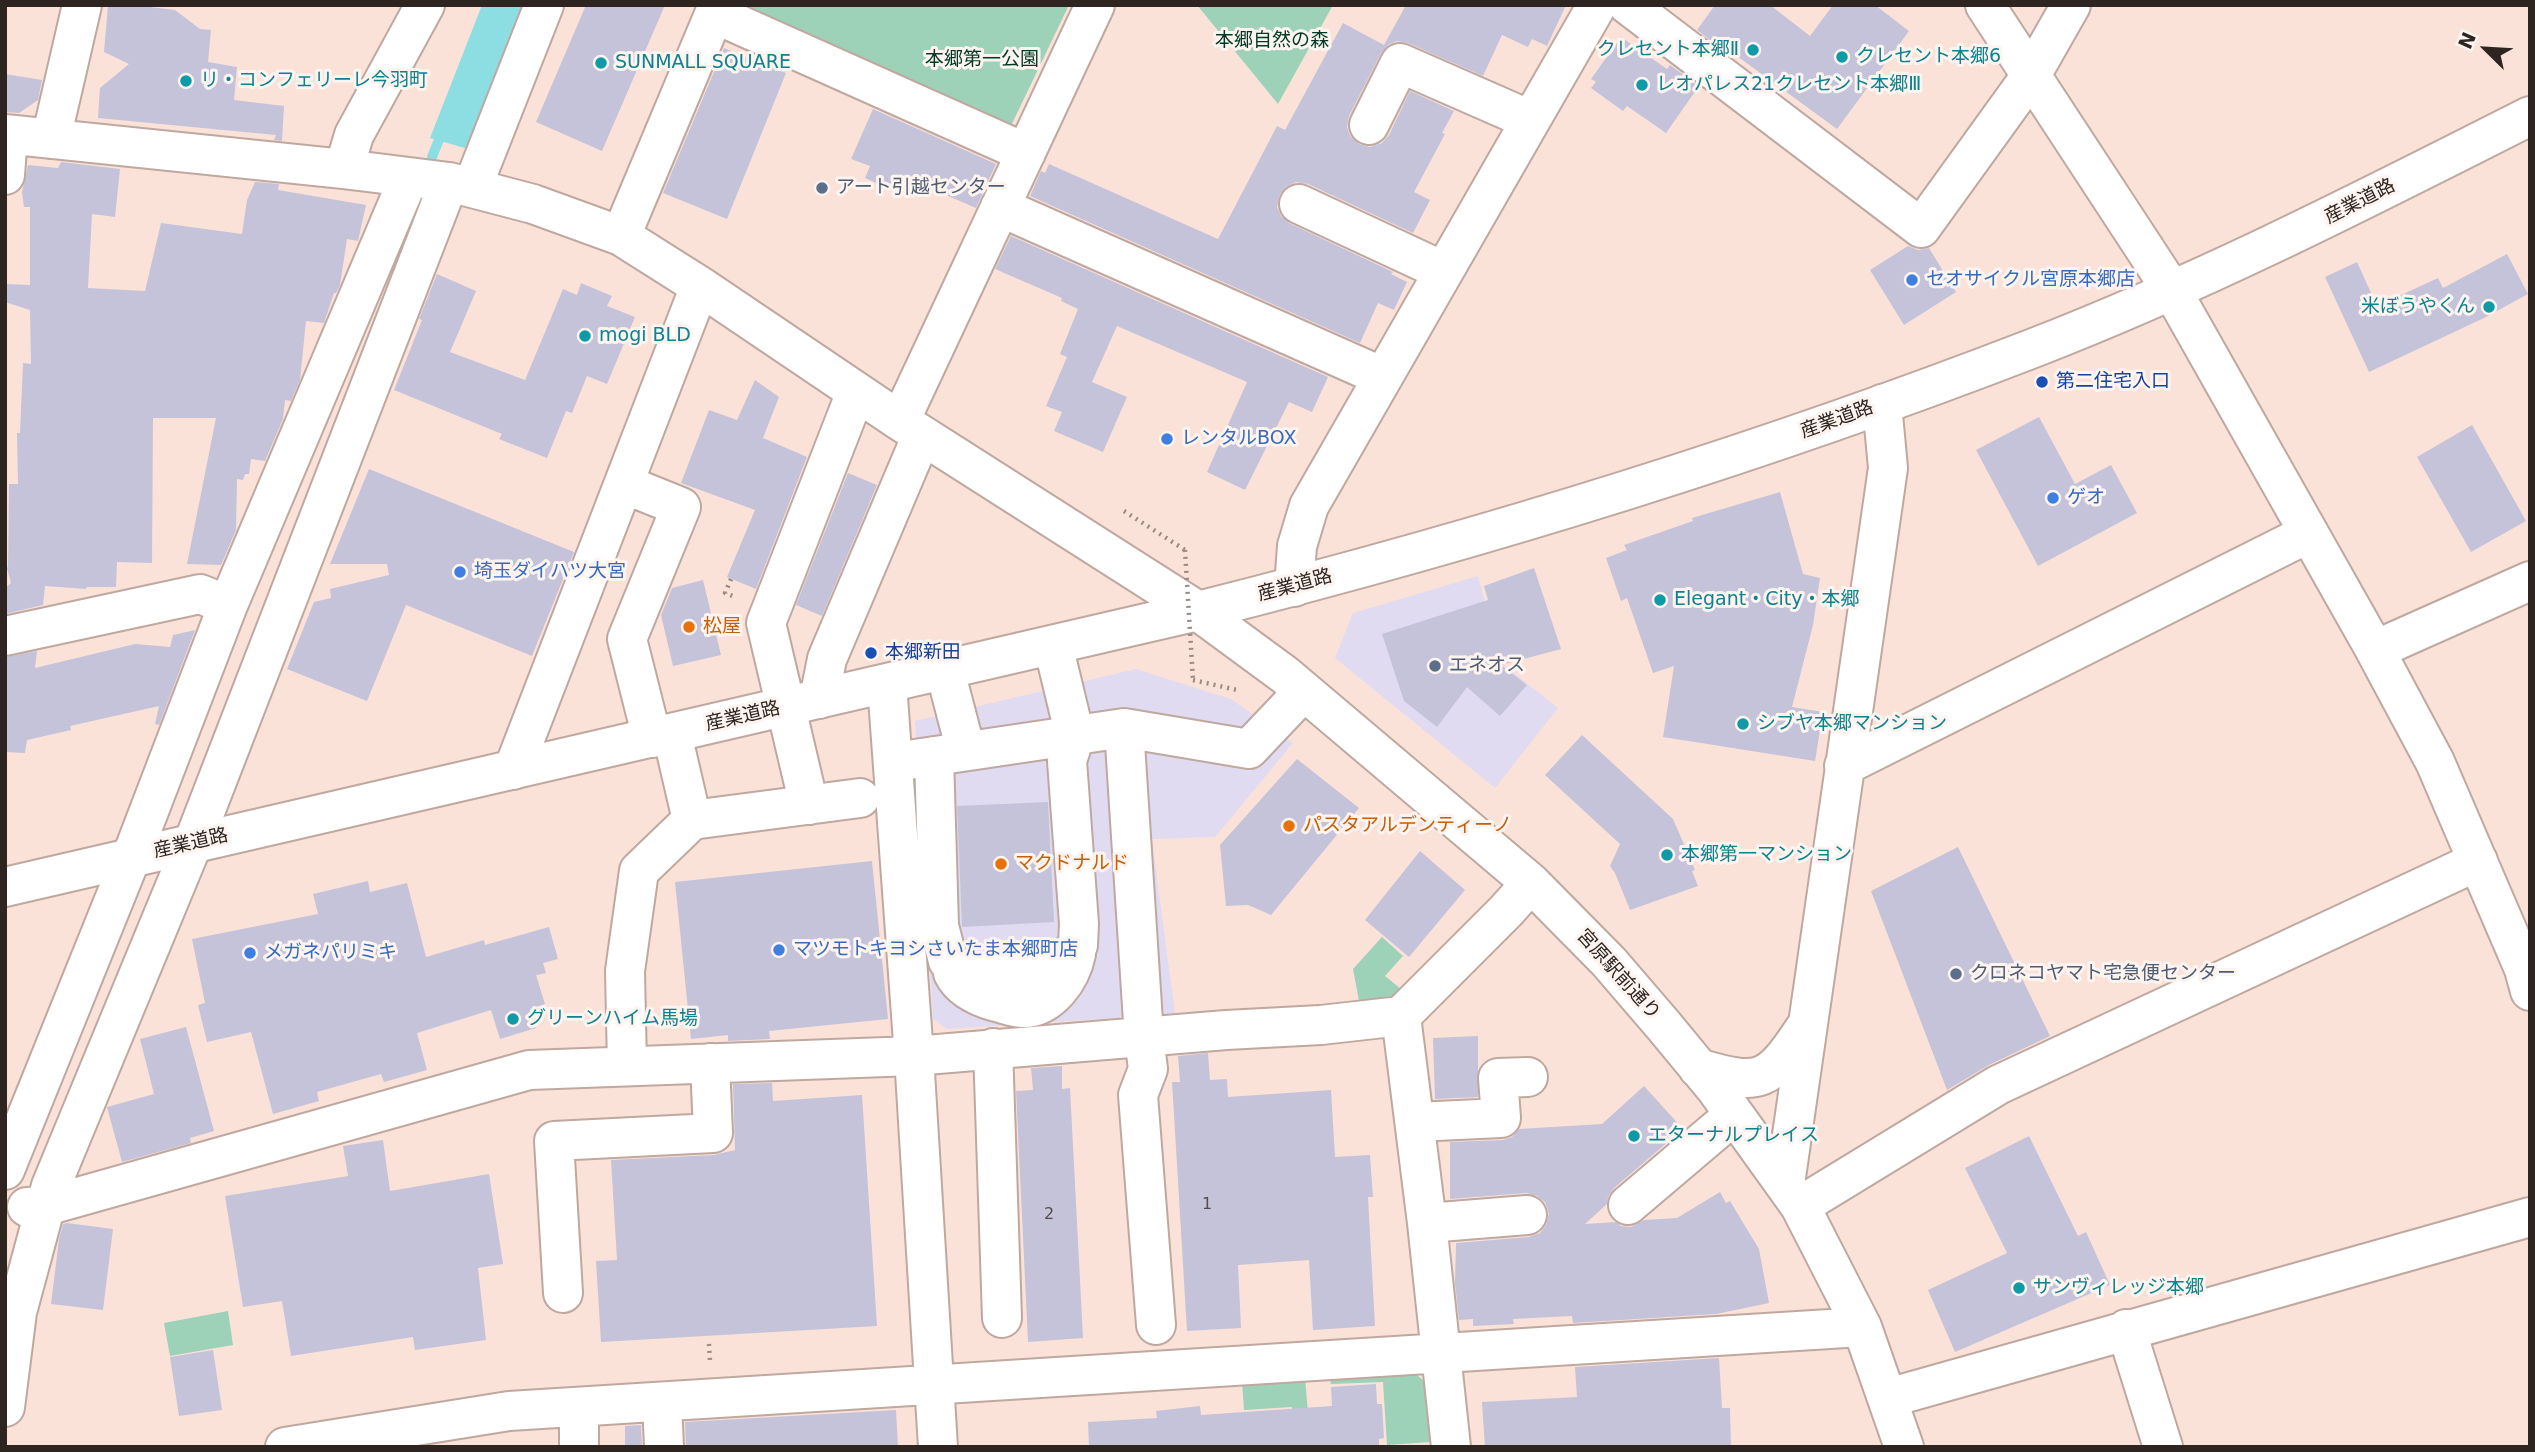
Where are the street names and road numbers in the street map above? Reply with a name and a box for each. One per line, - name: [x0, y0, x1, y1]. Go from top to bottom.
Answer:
- street label: 産業道路: [2321, 175, 2399, 229]
- street label: 産業道路: [1797, 396, 1877, 444]
- street label: 産業道路: [1255, 565, 1335, 607]
- street label: 産業道路: [703, 697, 783, 737]
- street label: 産業道路: [151, 824, 231, 864]
- street label: 宮原駅前通り: [1571, 925, 1665, 1025]

